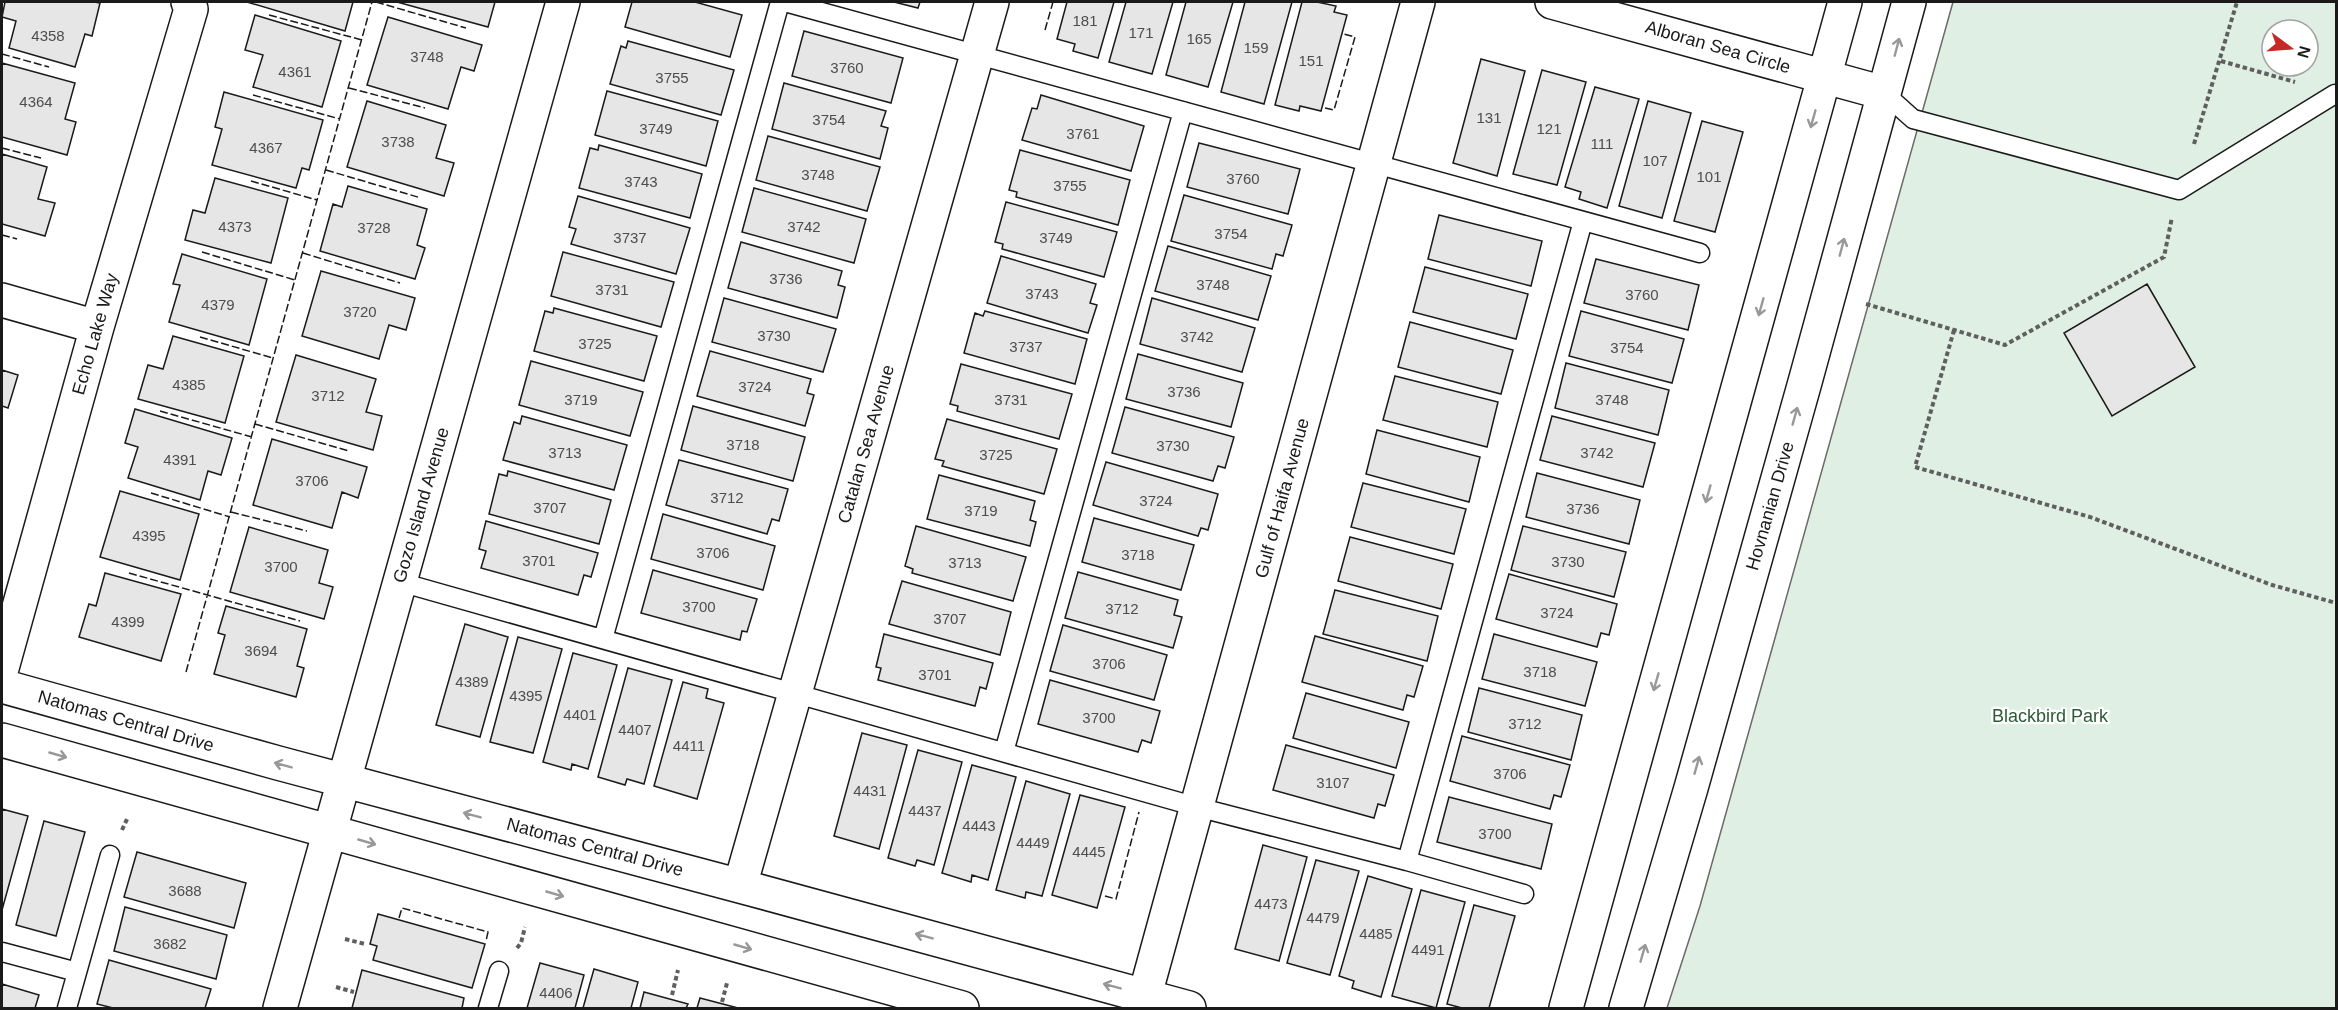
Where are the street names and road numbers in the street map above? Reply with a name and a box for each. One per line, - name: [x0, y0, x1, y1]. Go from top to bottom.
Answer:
- street label: Alboran Sea Circle: [1643, 17, 1793, 77]
- street label: Echo Lake Way: [68, 271, 122, 397]
- street label: Catalan Sea Avenue: [834, 363, 898, 525]
- street label: Gulf of Haifa Avenue: [1251, 416, 1313, 580]
- street label: Gozo Island Avenue: [389, 425, 453, 585]
- street label: Hovnanian Drive: [1742, 439, 1798, 573]
- street label: Natomas Central Drive: [36, 686, 216, 756]
- street label: Natomas Central Drive: [504, 814, 686, 880]

